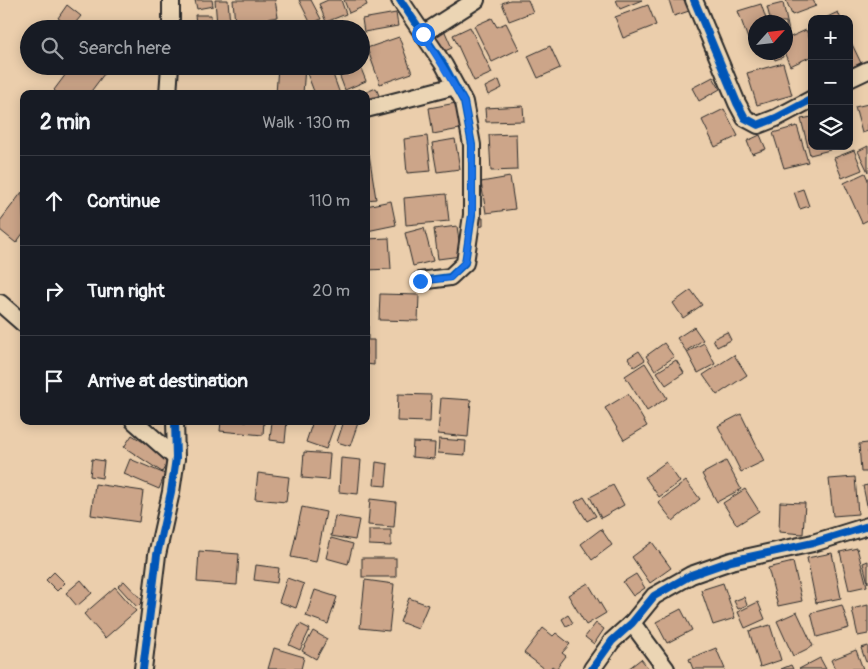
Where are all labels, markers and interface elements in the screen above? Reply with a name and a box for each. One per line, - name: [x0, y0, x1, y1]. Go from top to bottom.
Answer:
- north arrow: [748, 15, 793, 60]
- map controls: [808, 15, 853, 150]
- button: +: [808, 15, 853, 60]
- search box: [20, 20, 370, 75]
- route start: [412, 23, 435, 46]
- icon: search: [38, 34, 66, 62]
- text: Search here: [78, 36, 171, 60]
- button: −: [808, 60, 853, 105]
- button: layers: [808, 105, 853, 150]
- text: 2 min: [40, 109, 90, 136]
- text: Walk · 130 m: [263, 113, 350, 133]
- icon: ahead: [40, 187, 68, 215]
- text: Continue: [87, 189, 160, 213]
- text: 110 m: [309, 191, 350, 211]
- route end: [409, 270, 432, 293]
- icon: right: [40, 277, 68, 305]
- text: Turn right: [87, 279, 165, 303]
- text: 20 m: [312, 281, 350, 301]
- icon: arrive: [40, 367, 68, 395]
- text: Arrive at destination: [87, 369, 248, 393]

